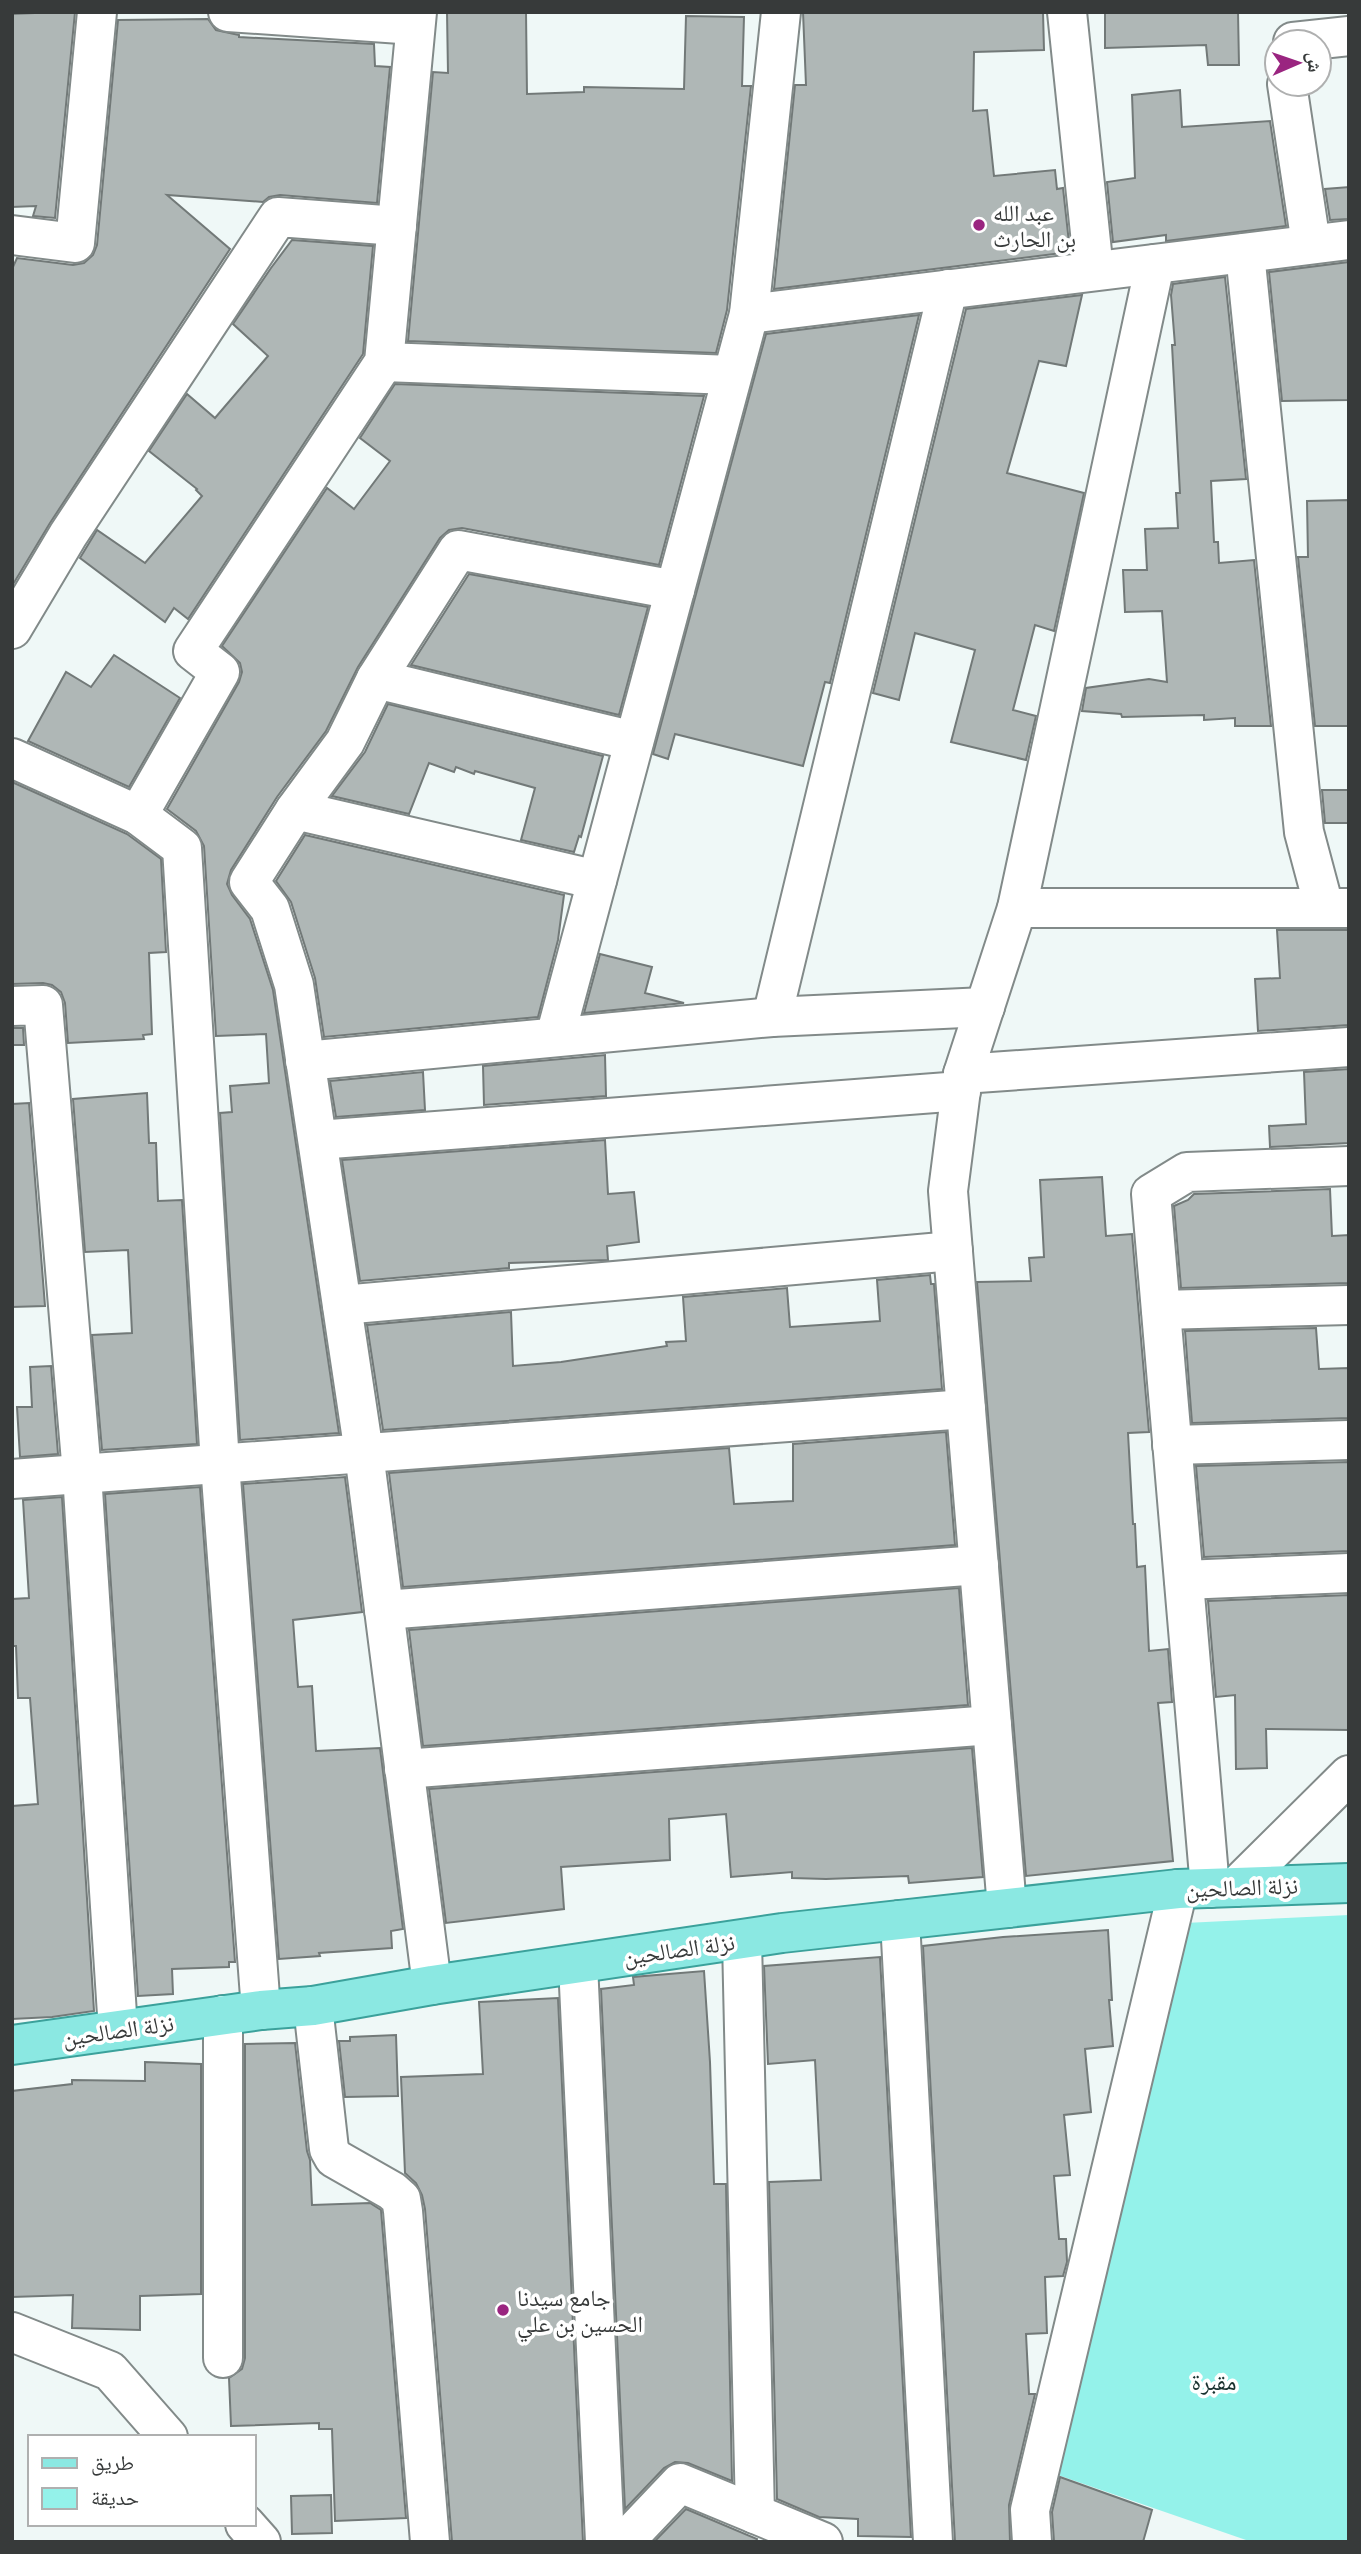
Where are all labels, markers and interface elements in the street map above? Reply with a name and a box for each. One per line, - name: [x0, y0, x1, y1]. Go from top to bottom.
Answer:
- north arrow: [1263, 28, 1333, 98]
- text: ش: [1302, 52, 1328, 73]
- place label: عبد الله بن الحارث: [993, 197, 1076, 254]
- marker: عبد الله بن الحارث: [971, 217, 987, 233]
- street label: نزلة الصالحين: [1185, 1870, 1299, 1904]
- street label: نزلة الصالحين: [621, 1926, 737, 1972]
- street label: نزلة الصالحين: [60, 2007, 176, 2053]
- place label: جامع سيدنا الحسين بن علي: [517, 2282, 643, 2342]
- marker: جامع سيدنا الحسين بن علي: [495, 2302, 511, 2318]
- park label: مقبرة: [1192, 2366, 1236, 2397]
- legend: [28, 2435, 256, 2526]
- text: طريق: [91, 2448, 134, 2477]
- text: حديقة: [91, 2483, 139, 2512]

